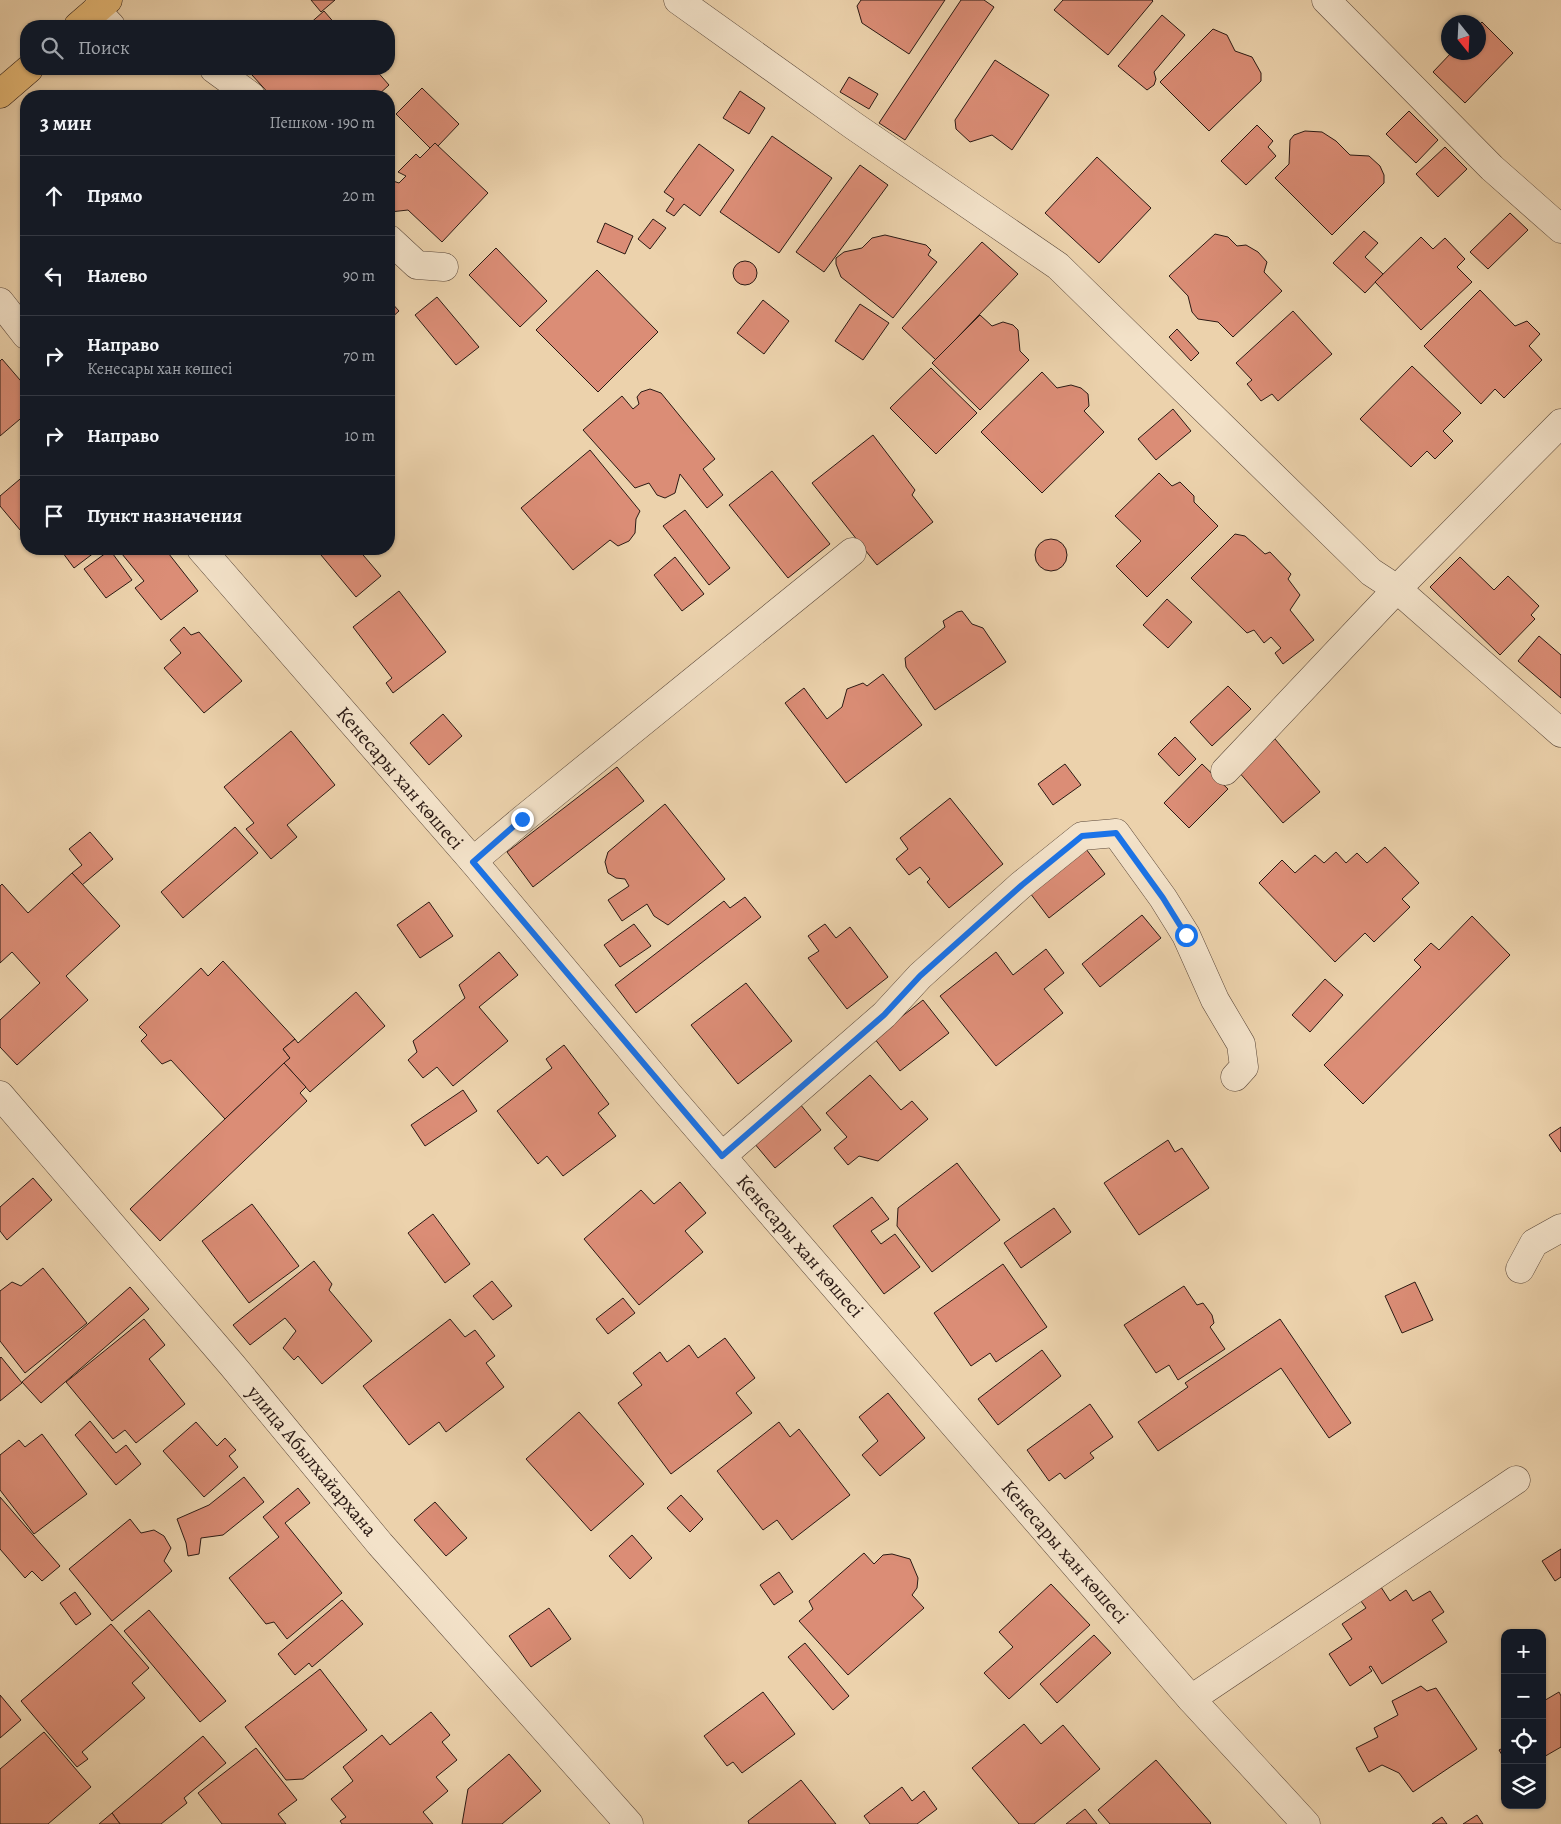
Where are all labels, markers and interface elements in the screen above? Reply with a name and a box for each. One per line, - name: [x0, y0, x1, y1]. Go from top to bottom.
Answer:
- north arrow: [1441, 15, 1486, 60]
- search box: [20, 20, 395, 75]
- icon: search: [38, 34, 66, 62]
- text: Поиск: [78, 35, 130, 61]
- text: 3 мин: [40, 109, 92, 137]
- text: Пешком · 190 m: [270, 112, 375, 134]
- icon: ahead: [40, 182, 68, 210]
- text: Прямо: [87, 183, 142, 209]
- text: 20 m: [342, 185, 375, 207]
- icon: left: [40, 262, 68, 290]
- text: Налево: [87, 263, 147, 289]
- text: 90 m: [343, 265, 375, 287]
- text: Направо: [87, 332, 159, 358]
- icon: right: [40, 342, 68, 370]
- text: 70 m: [343, 345, 375, 367]
- text: Кенесары хан көшесі: [87, 358, 232, 380]
- icon: right: [40, 422, 68, 450]
- text: Направо: [87, 423, 159, 449]
- text: 10 m: [345, 425, 375, 447]
- icon: arrive: [40, 502, 68, 530]
- text: Пункт назначения: [87, 503, 242, 529]
- street label: Кенесары хан көшесі: [330, 701, 470, 855]
- route end: [511, 808, 534, 831]
- route start: [1175, 924, 1198, 947]
- street label: Кенесары хан көшесі: [730, 1169, 870, 1323]
- street label: улица Абылхайархана: [240, 1379, 384, 1543]
- street label: Кенесары хан көшесі: [995, 1475, 1135, 1629]
- map controls: [1501, 1629, 1546, 1809]
- button: +: [1501, 1629, 1546, 1674]
- button: −: [1501, 1674, 1546, 1719]
- button: locate: [1501, 1719, 1546, 1764]
- button: layers: [1501, 1764, 1546, 1809]

